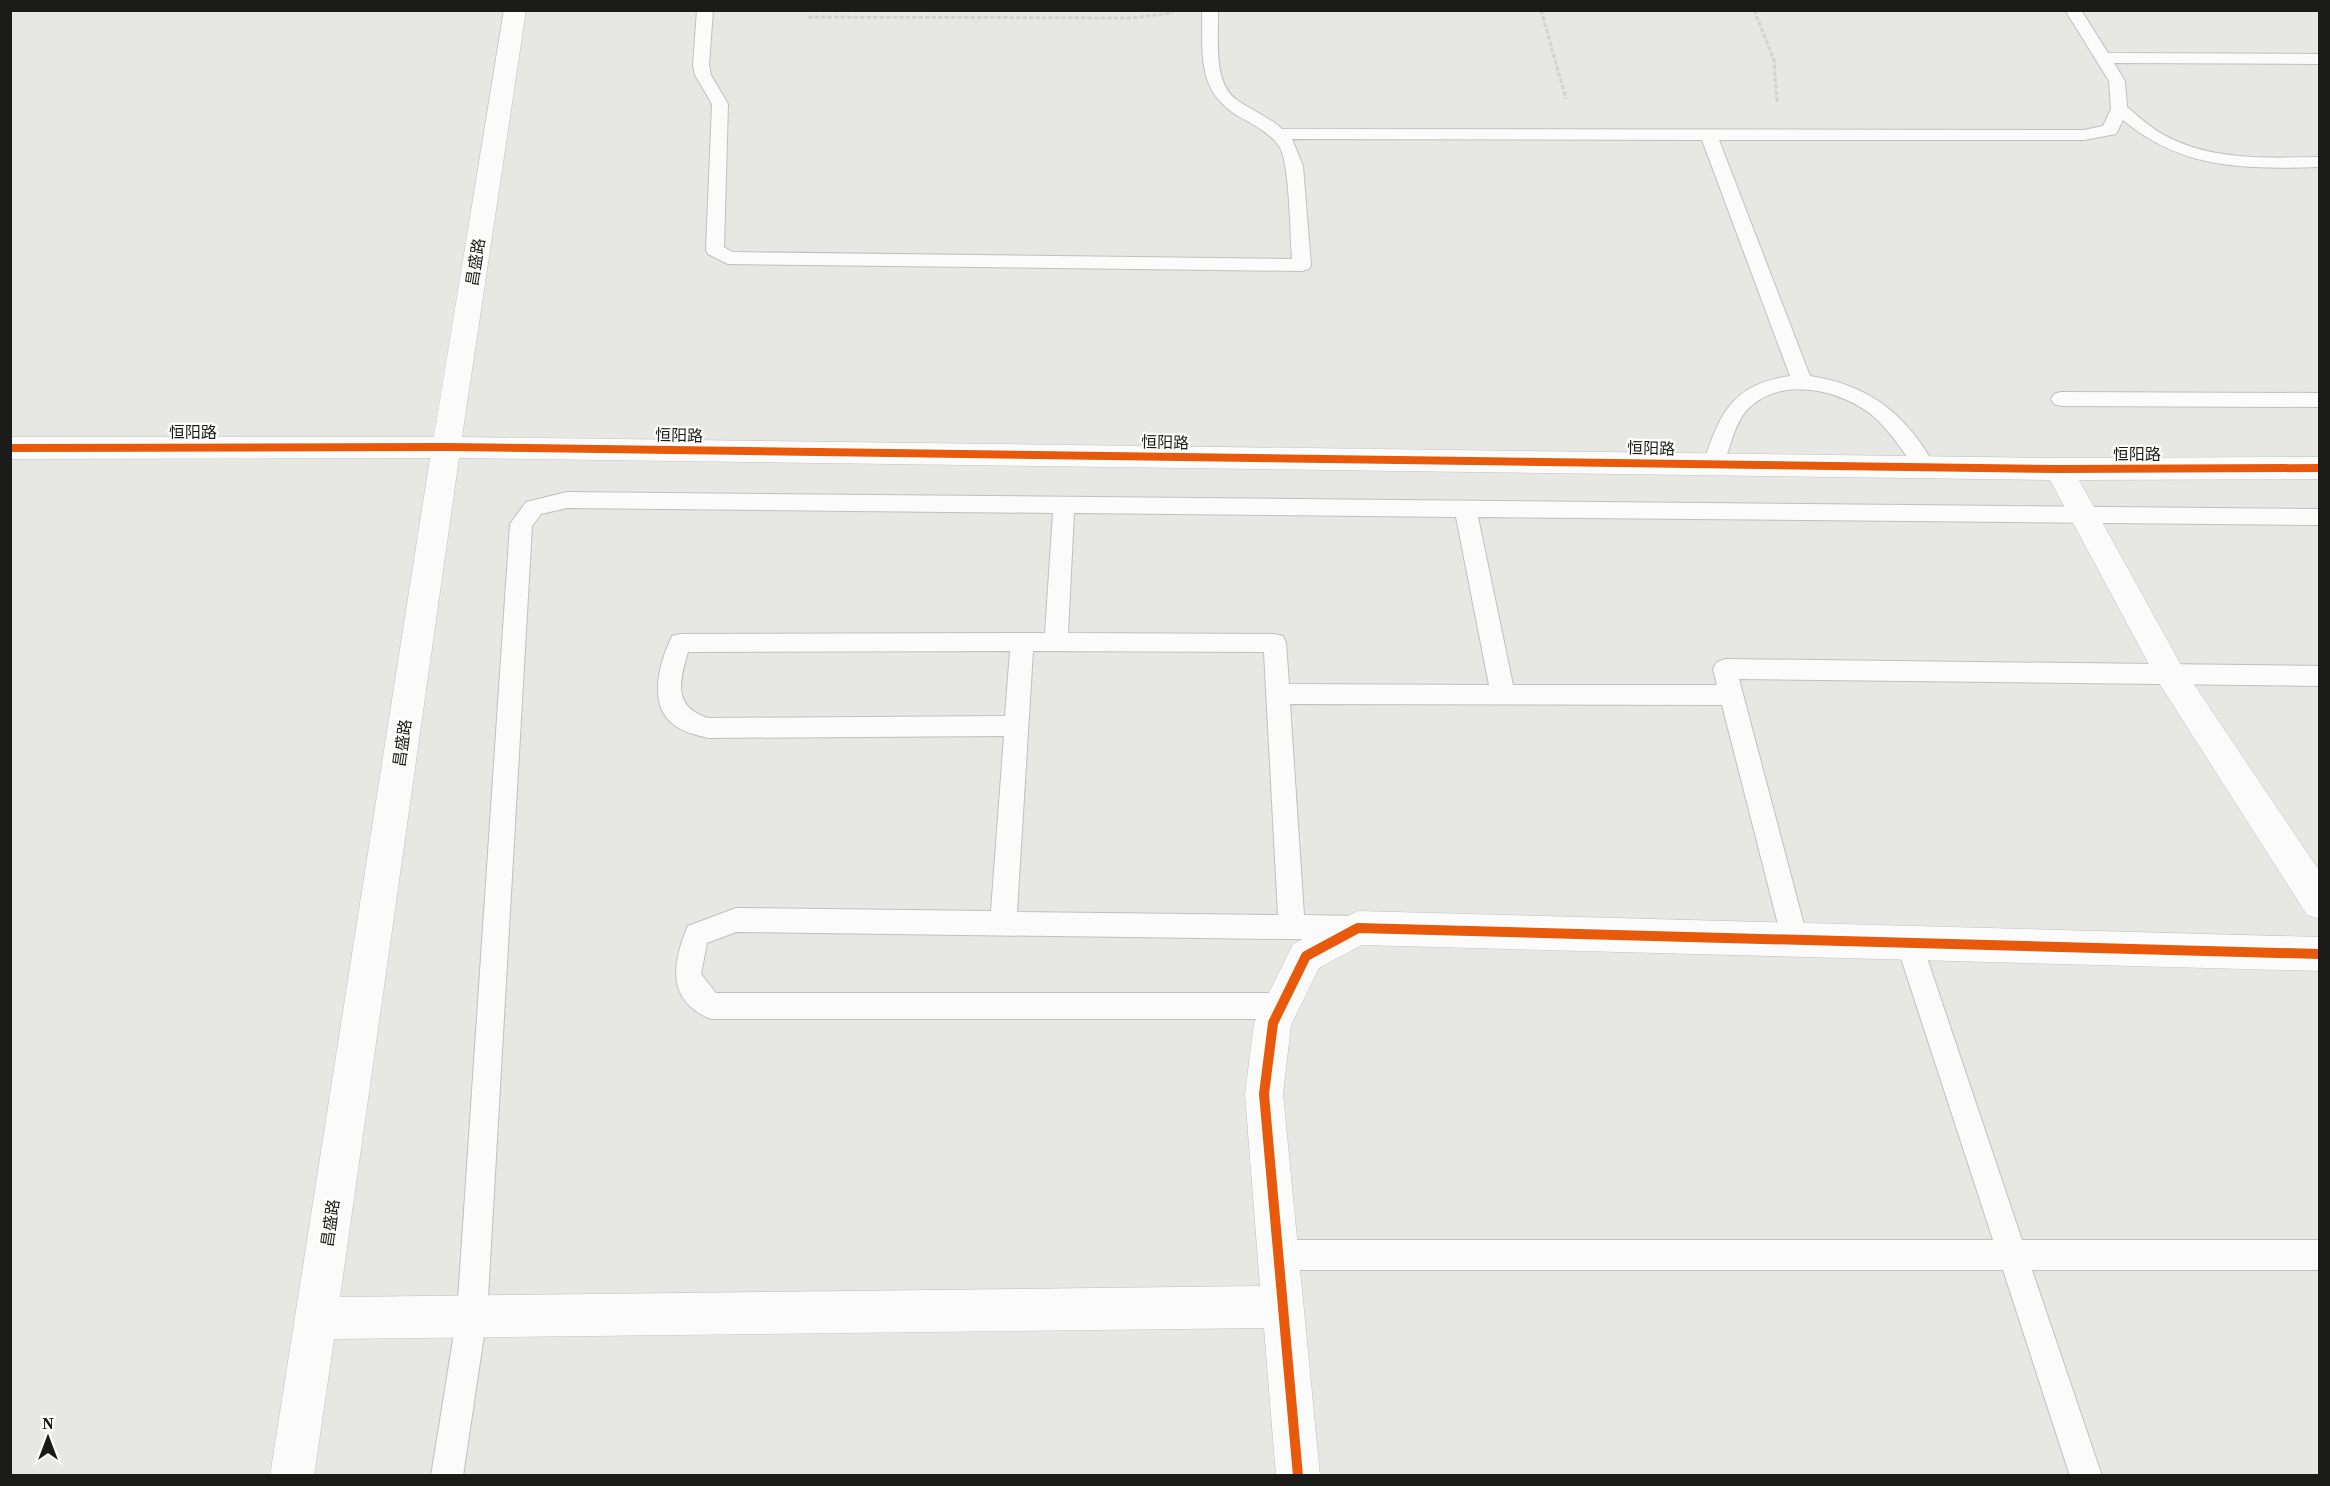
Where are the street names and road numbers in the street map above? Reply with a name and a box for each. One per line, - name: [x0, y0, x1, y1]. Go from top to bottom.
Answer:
- street label: 昌盛路: [460, 237, 490, 287]
- street label: 恒阳路: [169, 421, 217, 443]
- street label: 恒阳路: [655, 424, 703, 446]
- street label: 恒阳路: [1141, 431, 1189, 453]
- street label: 恒阳路: [1627, 437, 1675, 459]
- street label: 恒阳路: [2113, 443, 2161, 465]
- street label: 昌盛路: [388, 718, 416, 768]
- street label: 昌盛路: [316, 1198, 344, 1248]

